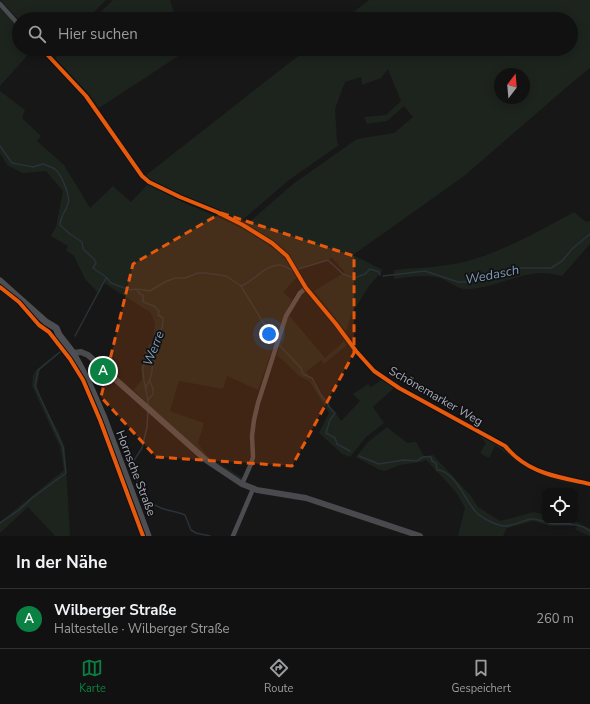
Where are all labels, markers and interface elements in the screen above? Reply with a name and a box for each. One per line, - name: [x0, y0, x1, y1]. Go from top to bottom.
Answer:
- search box: [12, 12, 578, 56]
- icon: search: [26, 23, 48, 45]
- text: Hier suchen: [58, 24, 138, 44]
- north arrow: [494, 68, 530, 104]
- water label: Wedasch: [464, 261, 521, 289]
- your location: [259, 324, 279, 344]
- water label: Werre: [139, 328, 169, 369]
- pin: A: [90, 356, 116, 386]
- street label: Schönemarker Weg: [386, 363, 486, 429]
- street label: Hornsche Straße: [112, 428, 160, 518]
- map controls: [542, 488, 578, 524]
- button: locate: [542, 488, 578, 524]
- text: In der Nähe: [16, 551, 107, 574]
- text: Wilberger Straße: [54, 600, 176, 620]
- text: A: [24, 610, 34, 628]
- text: 260 m: [536, 610, 574, 628]
- text: Haltestelle · Wilberger Straße: [54, 620, 229, 638]
- tab: Karte: [79, 657, 106, 696]
- tab: Route: [264, 657, 293, 696]
- tab: Gespeichert: [452, 657, 511, 696]

